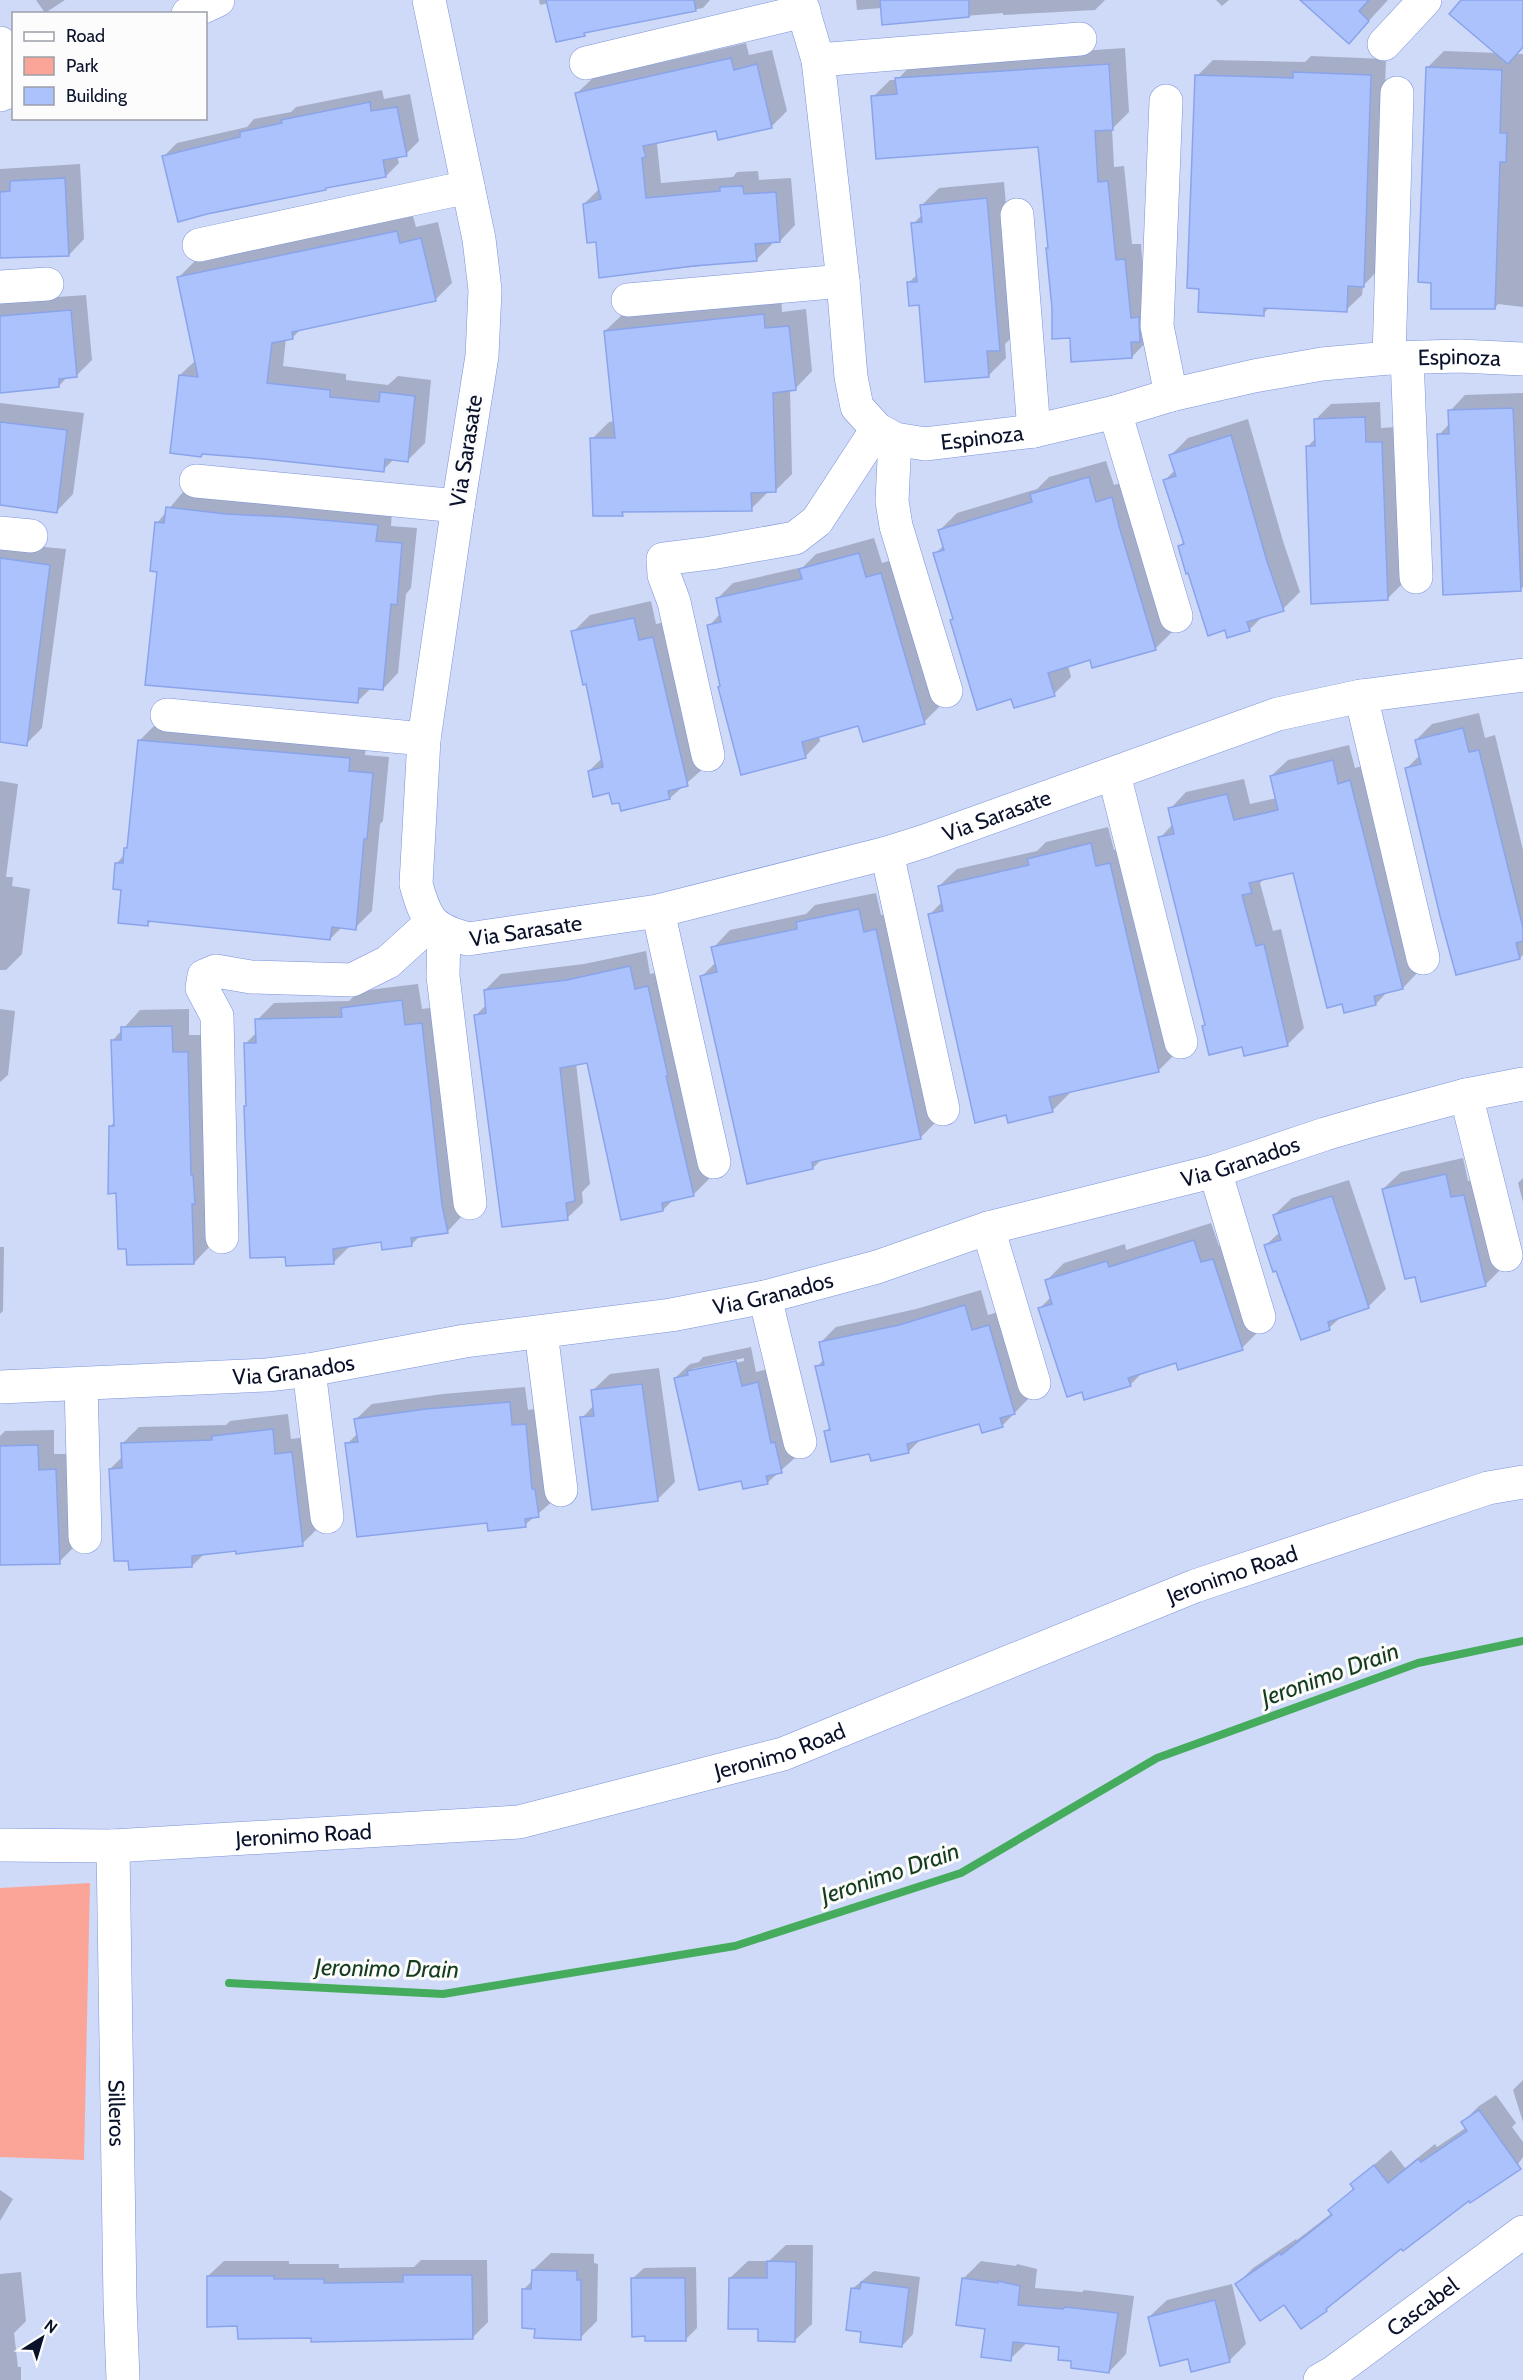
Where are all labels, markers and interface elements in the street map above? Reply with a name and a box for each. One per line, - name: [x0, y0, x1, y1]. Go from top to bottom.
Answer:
- legend: [12, 12, 207, 120]
- text: Road: [66, 25, 105, 47]
- text: Park: [66, 55, 99, 77]
- text: Building: [66, 85, 128, 107]
- street label: Espinoza: [1417, 342, 1502, 371]
- street label: Via Sarasate: [444, 393, 488, 509]
- street label: Espinoza: [939, 419, 1025, 456]
- street label: Via Sarasate: [939, 783, 1055, 847]
- street label: Via Sarasate: [468, 909, 584, 952]
- street label: Via Granados: [1178, 1130, 1303, 1193]
- street label: Via Granados: [710, 1266, 836, 1320]
- street label: Via Granados: [232, 1348, 357, 1390]
- street label: Jeronimo Road: [1162, 1539, 1301, 1610]
- water label: Jeronimo Drain: [1255, 1636, 1403, 1713]
- street label: Jeronimo Road: [710, 1717, 849, 1785]
- street label: Jeronimo Road: [234, 1817, 373, 1852]
- water label: Jeronimo Drain: [815, 1836, 963, 1911]
- water label: Jeronimo Drain: [313, 1952, 459, 1984]
- street label: Silleros: [103, 2079, 131, 2147]
- street label: Cascabel: [1381, 2271, 1464, 2342]
- north arrow: [12, 2308, 72, 2368]
- text: N: [40, 2315, 61, 2337]

